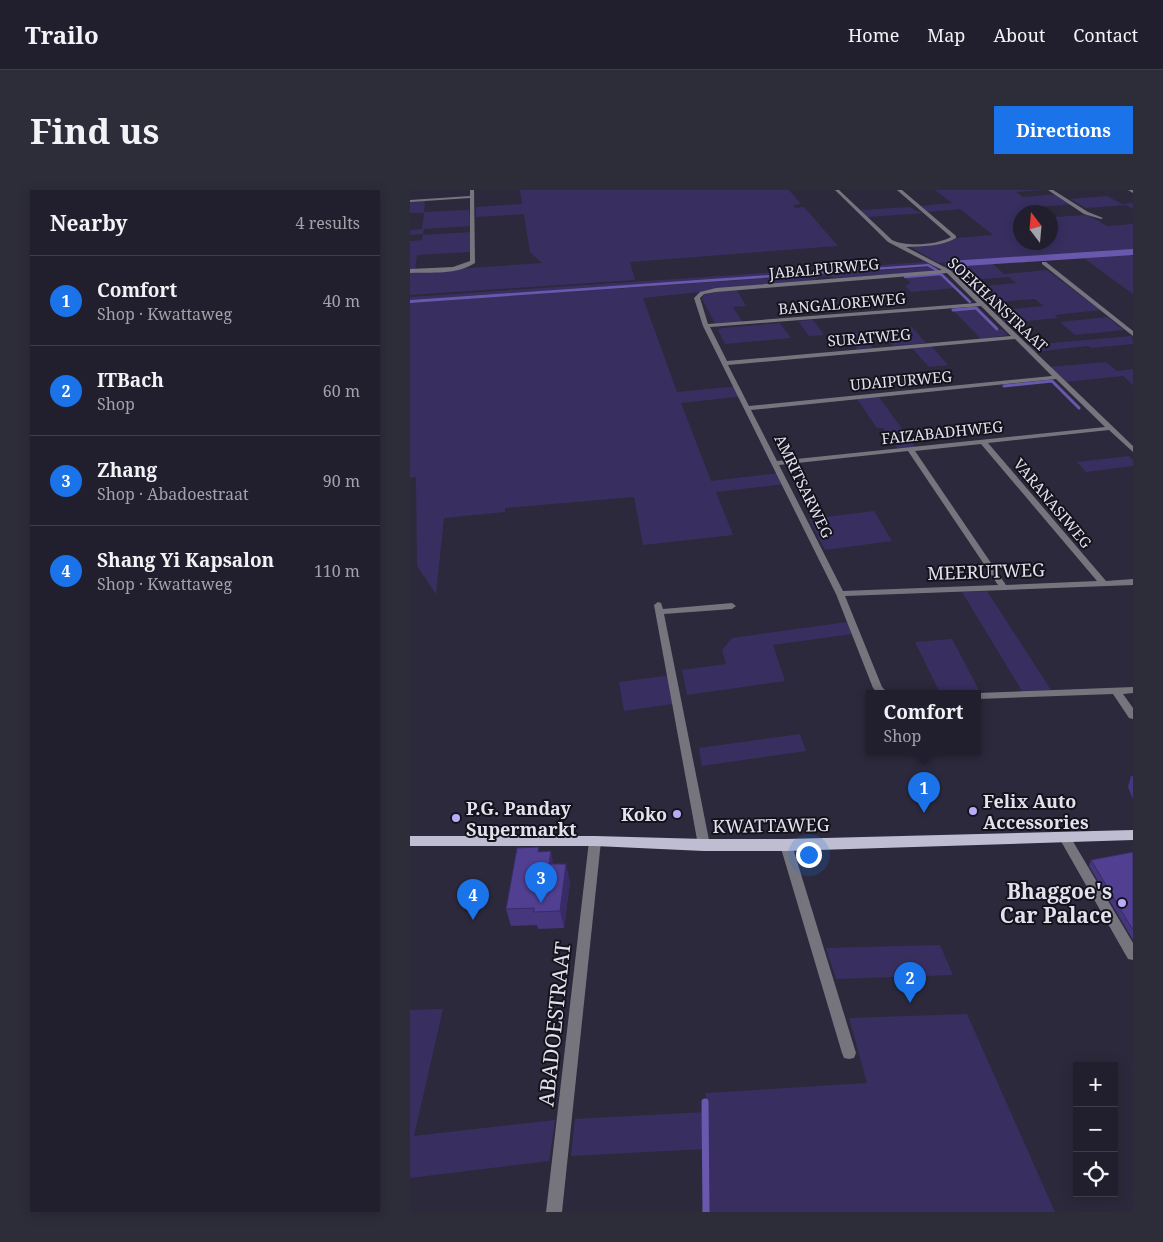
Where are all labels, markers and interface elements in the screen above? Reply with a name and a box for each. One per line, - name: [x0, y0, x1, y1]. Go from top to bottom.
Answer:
- text: Trailo: [25, 18, 99, 51]
- text: Home: [848, 23, 899, 47]
- text: Map: [927, 23, 965, 47]
- text: About: [993, 23, 1045, 47]
- text: Contact: [1073, 23, 1138, 47]
- button: Directions: [994, 106, 1133, 154]
- text: Find us: [30, 107, 159, 154]
- north arrow: [1013, 205, 1058, 250]
- text: Nearby: [50, 209, 128, 237]
- text: 4 results: [296, 212, 360, 234]
- street label: JABALPURWEG: [767, 253, 880, 283]
- street label: SOEKHANSTRAAT: [944, 253, 1052, 355]
- text: Comfort: [97, 277, 177, 303]
- street label: BANGALOREWEG: [777, 287, 907, 319]
- text: 1: [61, 290, 71, 312]
- text: 40 m: [323, 290, 360, 312]
- text: Shop · Kwattaweg: [97, 303, 232, 325]
- street label: SURATWEG: [827, 323, 912, 351]
- street label: UDAIPURWEG: [849, 366, 953, 394]
- text: ITBach: [97, 367, 164, 393]
- text: 2: [61, 380, 71, 402]
- text: 60 m: [323, 380, 360, 402]
- text: Shop: [97, 393, 135, 415]
- street label: FAIZABADHWEG: [880, 416, 1004, 448]
- street label: AMRITSARWEG: [770, 431, 838, 541]
- street label: VARANASIWEG: [1010, 454, 1097, 552]
- text: Zhang: [97, 457, 157, 483]
- text: 3: [61, 470, 71, 492]
- text: 90 m: [323, 470, 360, 492]
- text: Shop · Abadoestraat: [97, 483, 249, 505]
- text: Shang Yi Kapsalon: [97, 547, 274, 573]
- street label: MEERUTWEG: [927, 557, 1045, 585]
- text: 4: [61, 560, 71, 582]
- text: 110 m: [314, 560, 360, 582]
- text: Shop · Kwattaweg: [97, 573, 232, 595]
- popup: [866, 690, 981, 755]
- text: Comfort: [883, 699, 964, 725]
- text: Shop: [883, 725, 921, 747]
- pin: 1: [908, 772, 940, 813]
- place label: Felix Auto Accessories: [983, 789, 1089, 834]
- place label: P.G. Panday Supermarkt: [466, 796, 576, 841]
- place label: Koko: [621, 802, 667, 826]
- marker: Felix Auto Accessories: [967, 805, 979, 817]
- marker: Koko: [671, 808, 683, 820]
- marker: P.G. Panday Supermarkt: [450, 812, 462, 824]
- street label: KWATTAWEG: [712, 812, 830, 838]
- your location: [796, 842, 822, 868]
- pin: 3: [525, 862, 557, 903]
- place label: Bhaggoe's Car Palace: [1000, 877, 1112, 929]
- pin: 4: [457, 879, 489, 920]
- marker: Bhaggoe's Car Palace: [1116, 897, 1128, 909]
- street label: ABADOESTRAAT: [531, 940, 577, 1108]
- pin: 2: [894, 962, 926, 1003]
- map controls: [1073, 1062, 1118, 1197]
- button: +: [1073, 1062, 1118, 1107]
- button: −: [1073, 1107, 1118, 1152]
- button: locate: [1073, 1152, 1118, 1197]

